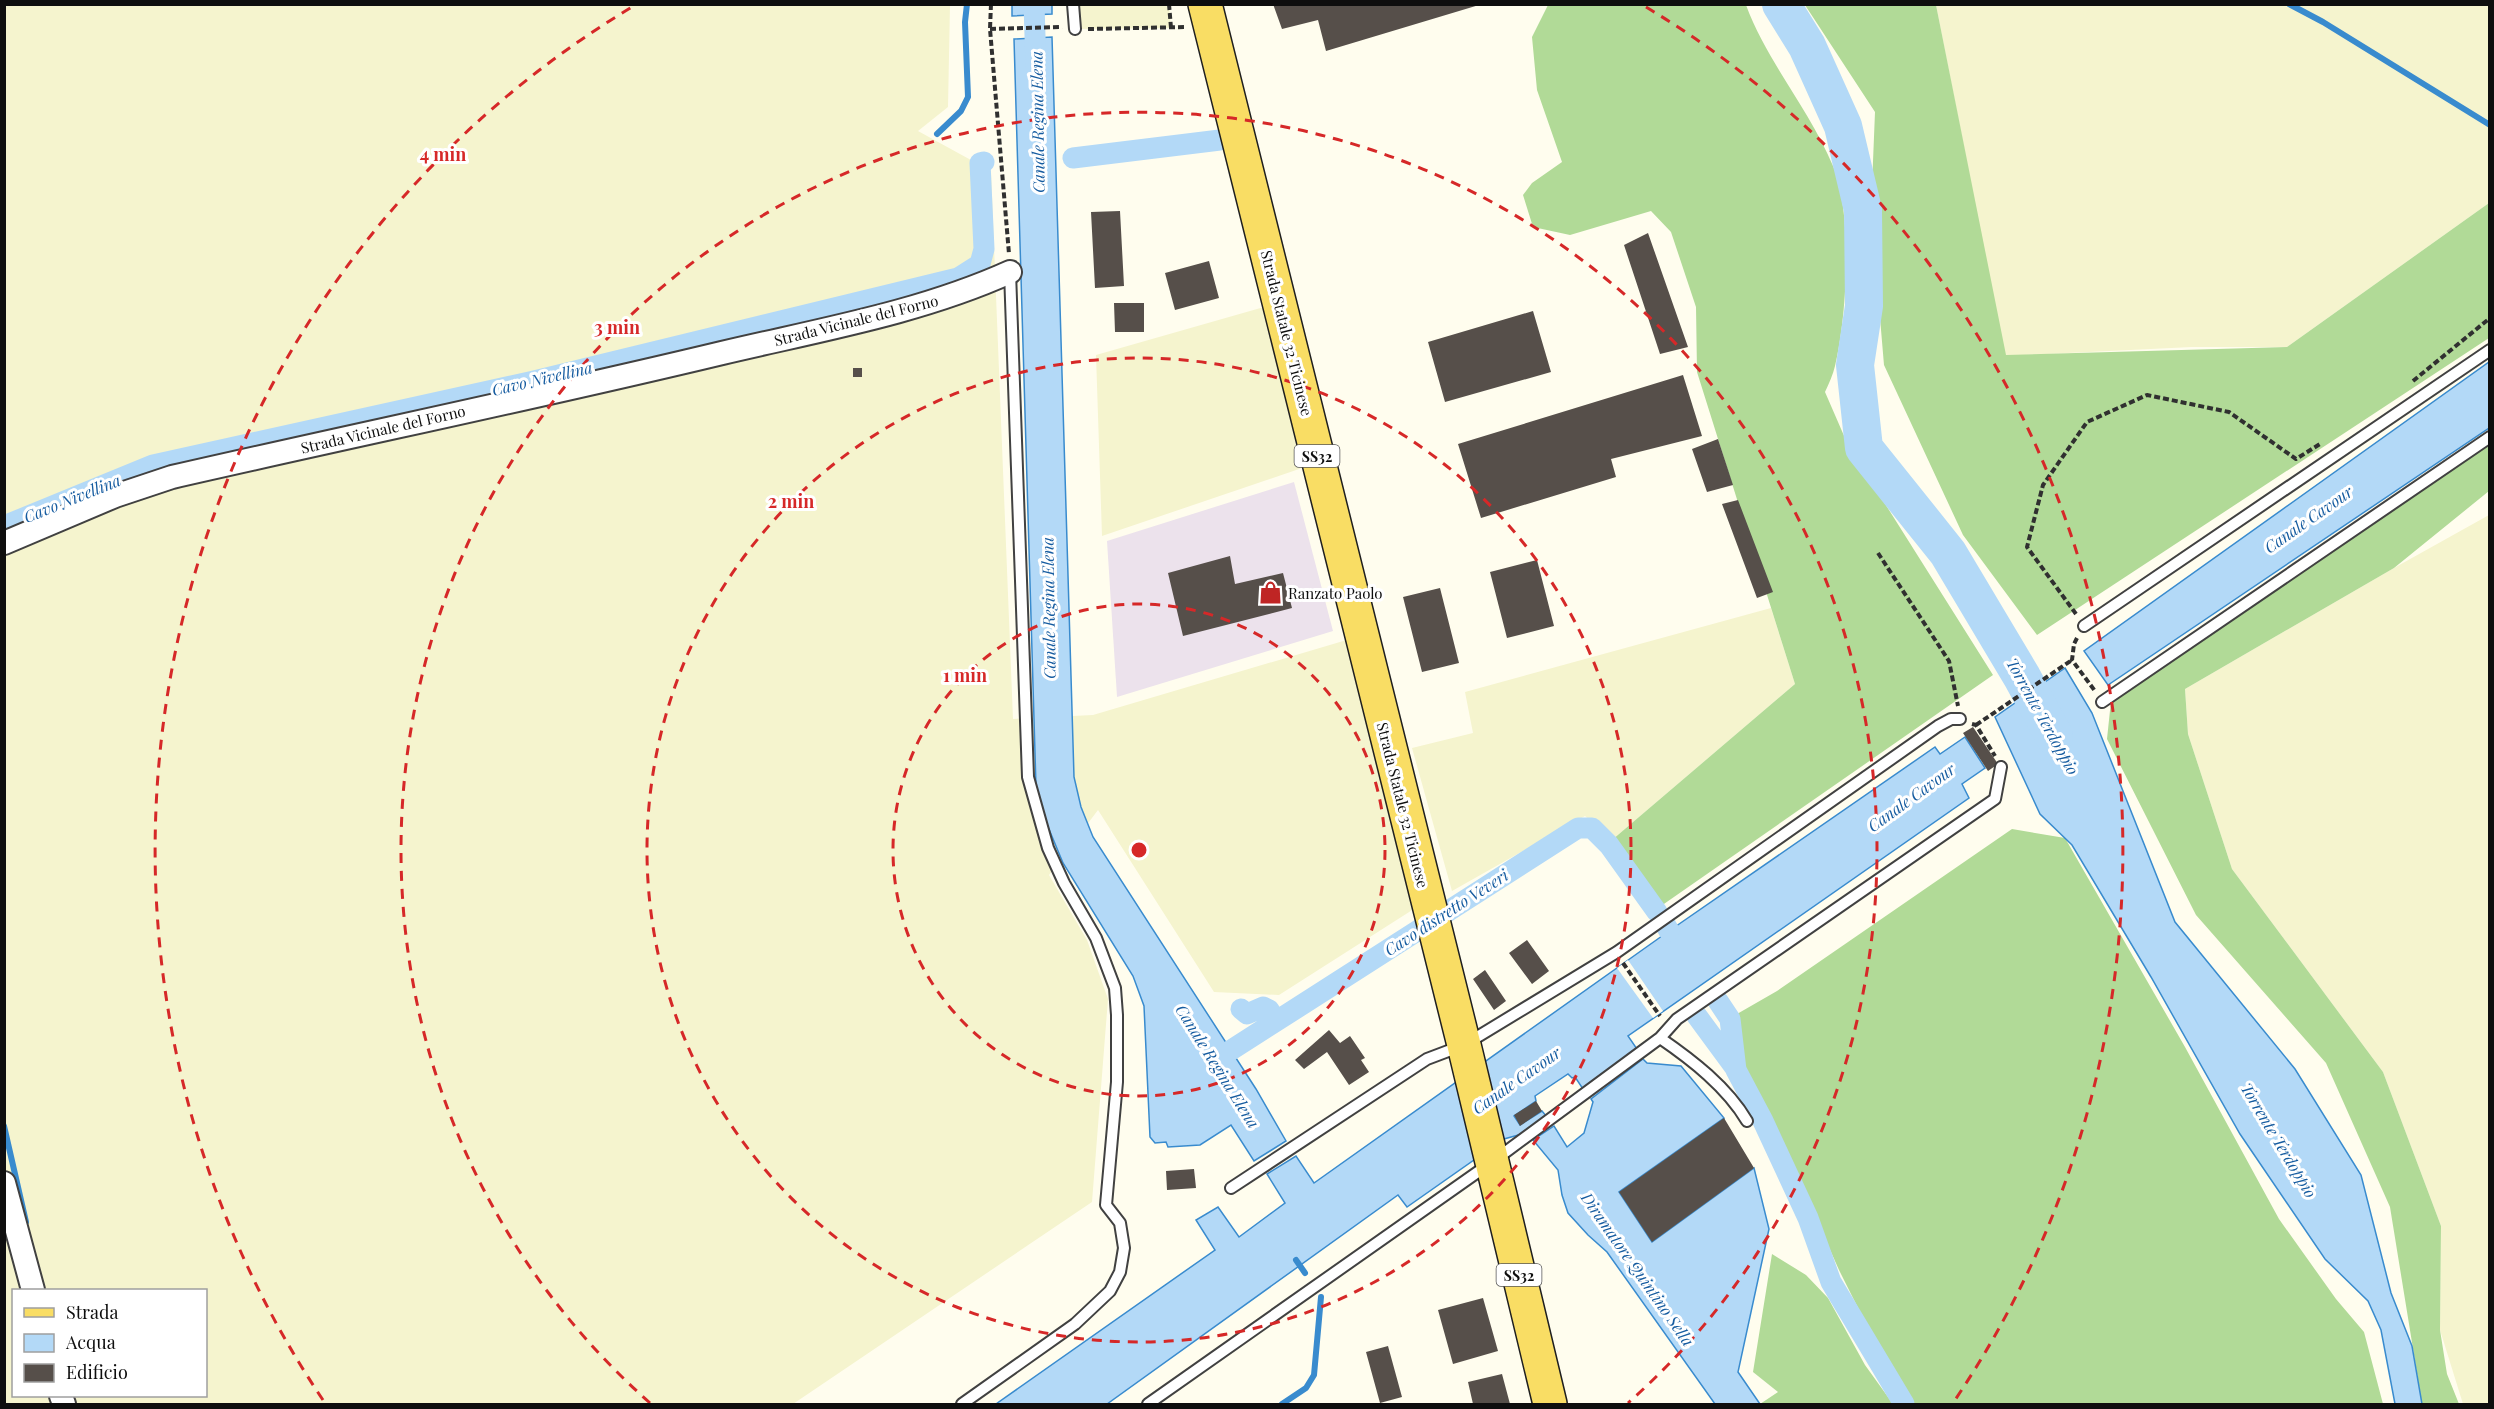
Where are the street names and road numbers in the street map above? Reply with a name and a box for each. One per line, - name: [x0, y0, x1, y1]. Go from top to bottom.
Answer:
- street label: Strada Statale 32 Ticinese: [1257, 248, 1317, 418]
- street label: Strada Vicinale del Forno: [772, 290, 940, 350]
- street label: Strada Vicinale del Forno: [299, 400, 467, 458]
- road number: SS32: [1294, 445, 1340, 467]
- street label: Strada Statale 32 Ticinese: [1373, 720, 1433, 890]
- road number: SS32: [1496, 1264, 1541, 1286]

